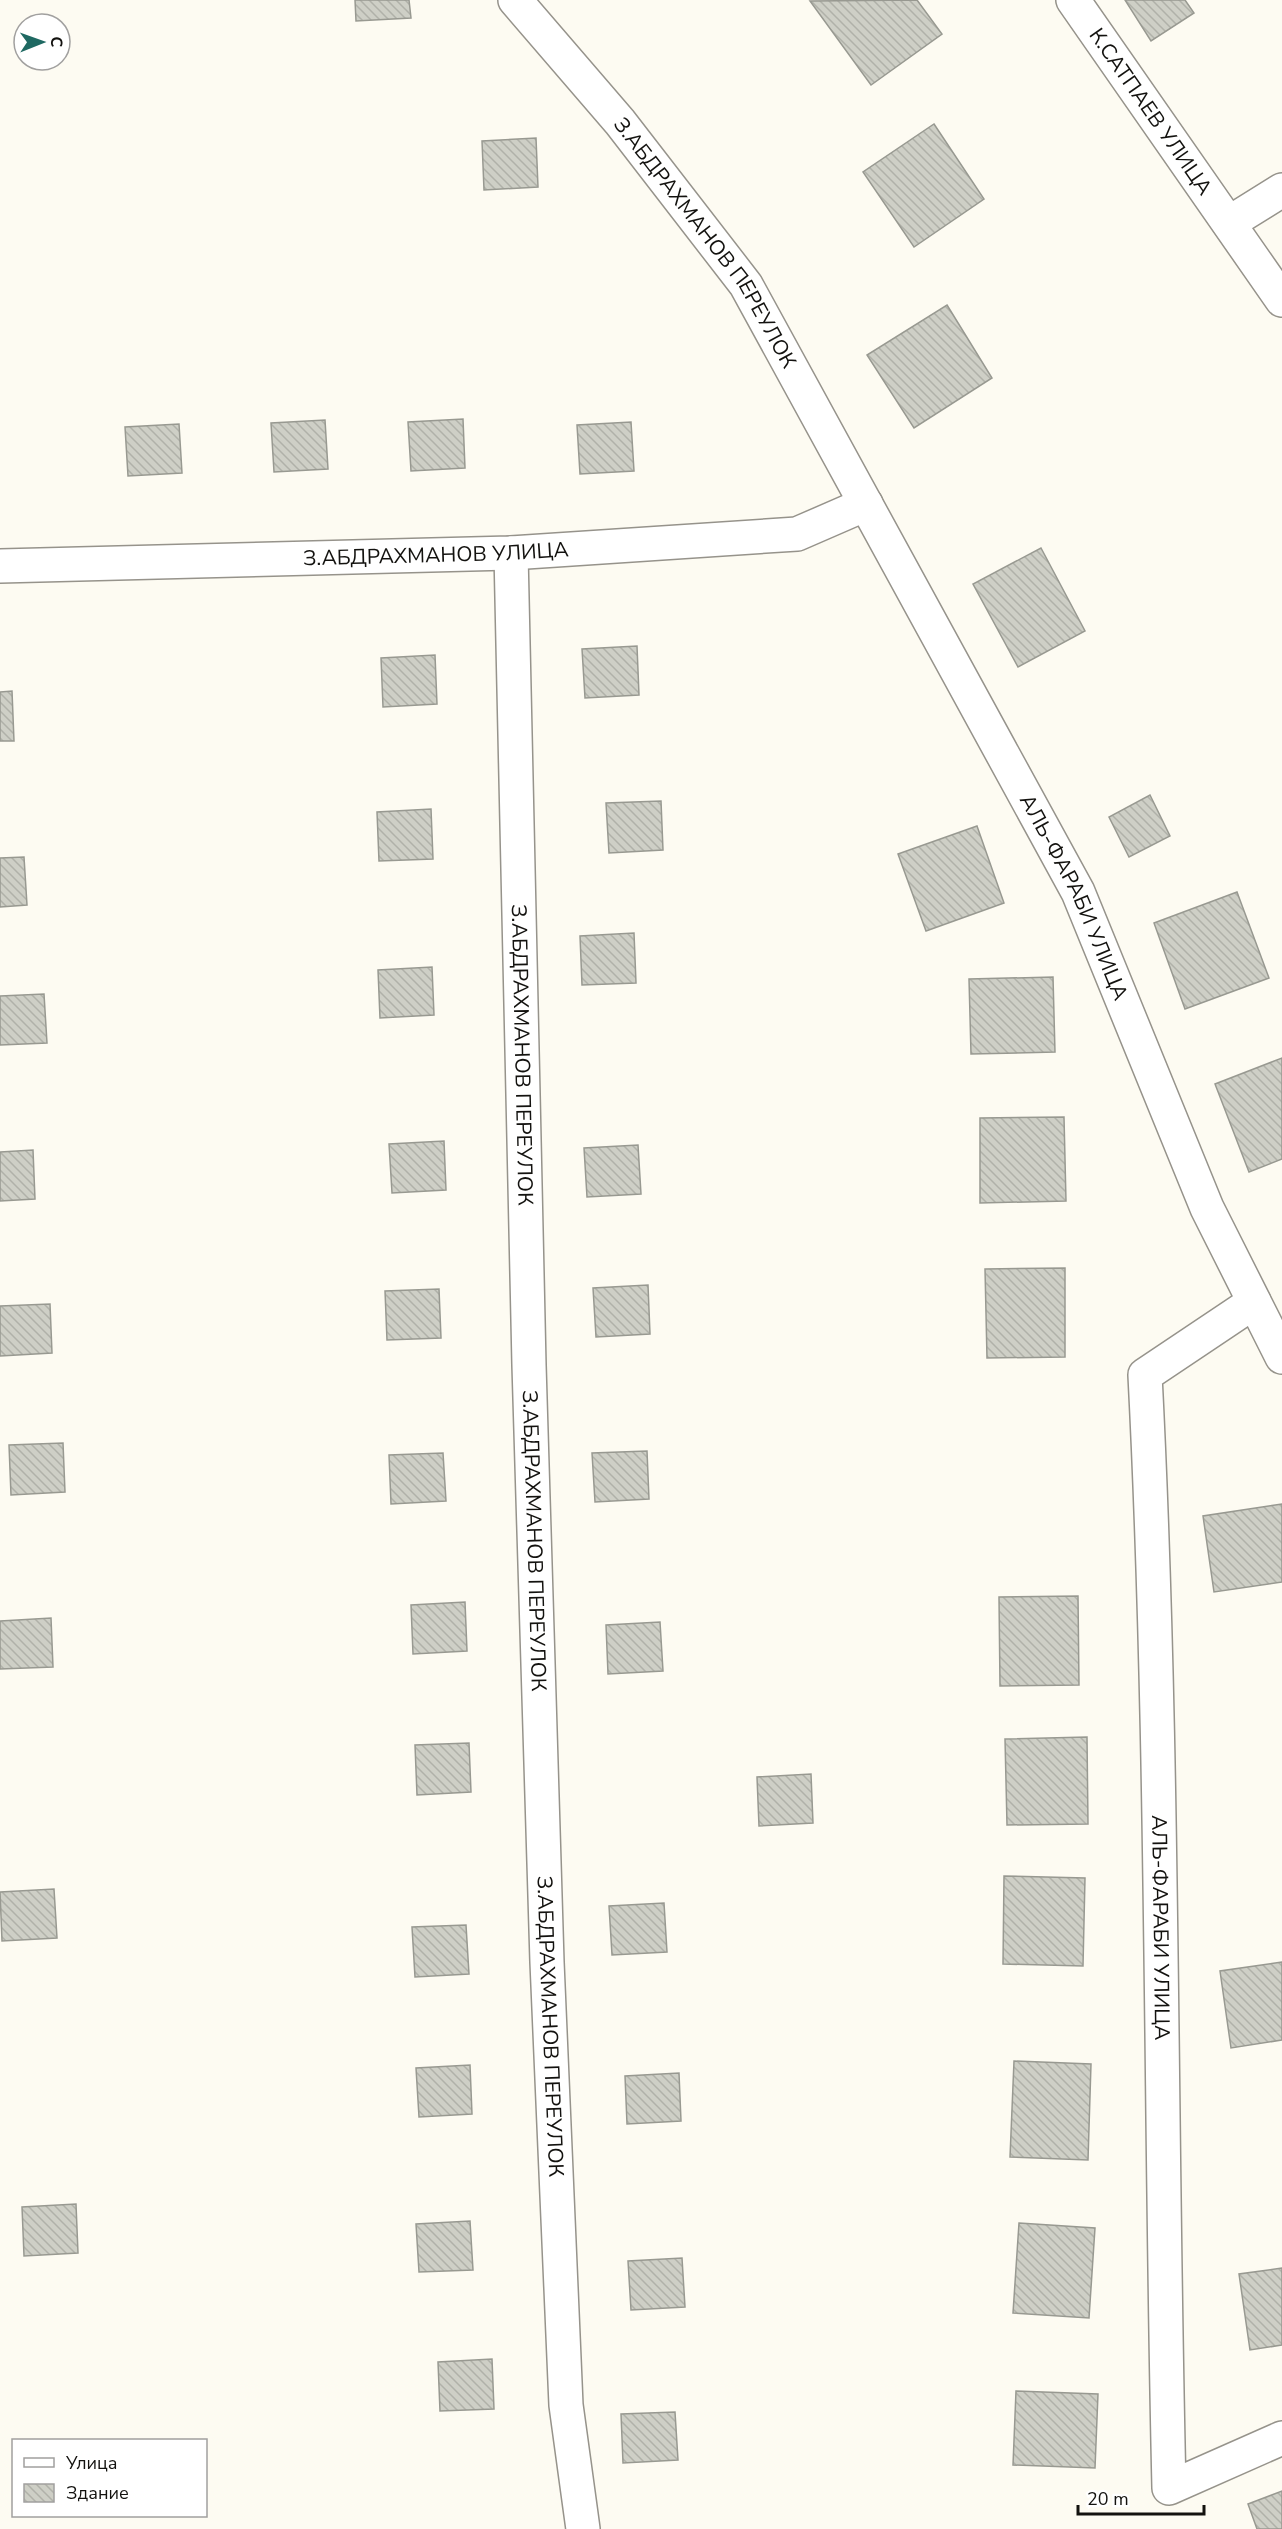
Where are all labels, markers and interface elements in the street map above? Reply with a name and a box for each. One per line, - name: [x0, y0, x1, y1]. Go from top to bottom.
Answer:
- north arrow: [12, 12, 72, 72]
- street label: К.САТПАЕВ УЛИЦА: [1083, 23, 1219, 201]
- text: С: [45, 36, 67, 48]
- street label: З.АБДРАХМАНОВ ПЕРЕУЛОК: [607, 111, 803, 374]
- street label: З.АБДРАХМАНОВ УЛИЦА: [303, 535, 569, 572]
- street label: АЛЬ-ФАРАБИ УЛИЦА: [1013, 789, 1135, 1004]
- street label: З.АБДРАХМАНОВ ПЕРЕУЛОК: [505, 904, 539, 1206]
- street label: З.АБДРАХМАНОВ ПЕРЕУЛОК: [516, 1390, 553, 1692]
- street label: АЛЬ-ФАРАБИ УЛИЦА: [1145, 1815, 1176, 2040]
- street label: З.АБДРАХМАНОВ ПЕРЕУЛОК: [530, 1875, 570, 2178]
- legend: [12, 2439, 207, 2517]
- text: Улица: [65, 2451, 117, 2475]
- scale bar: [1078, 2478, 1204, 2516]
- text: Здание: [66, 2481, 129, 2505]
- text: 20 m: [1087, 2487, 1129, 2511]

